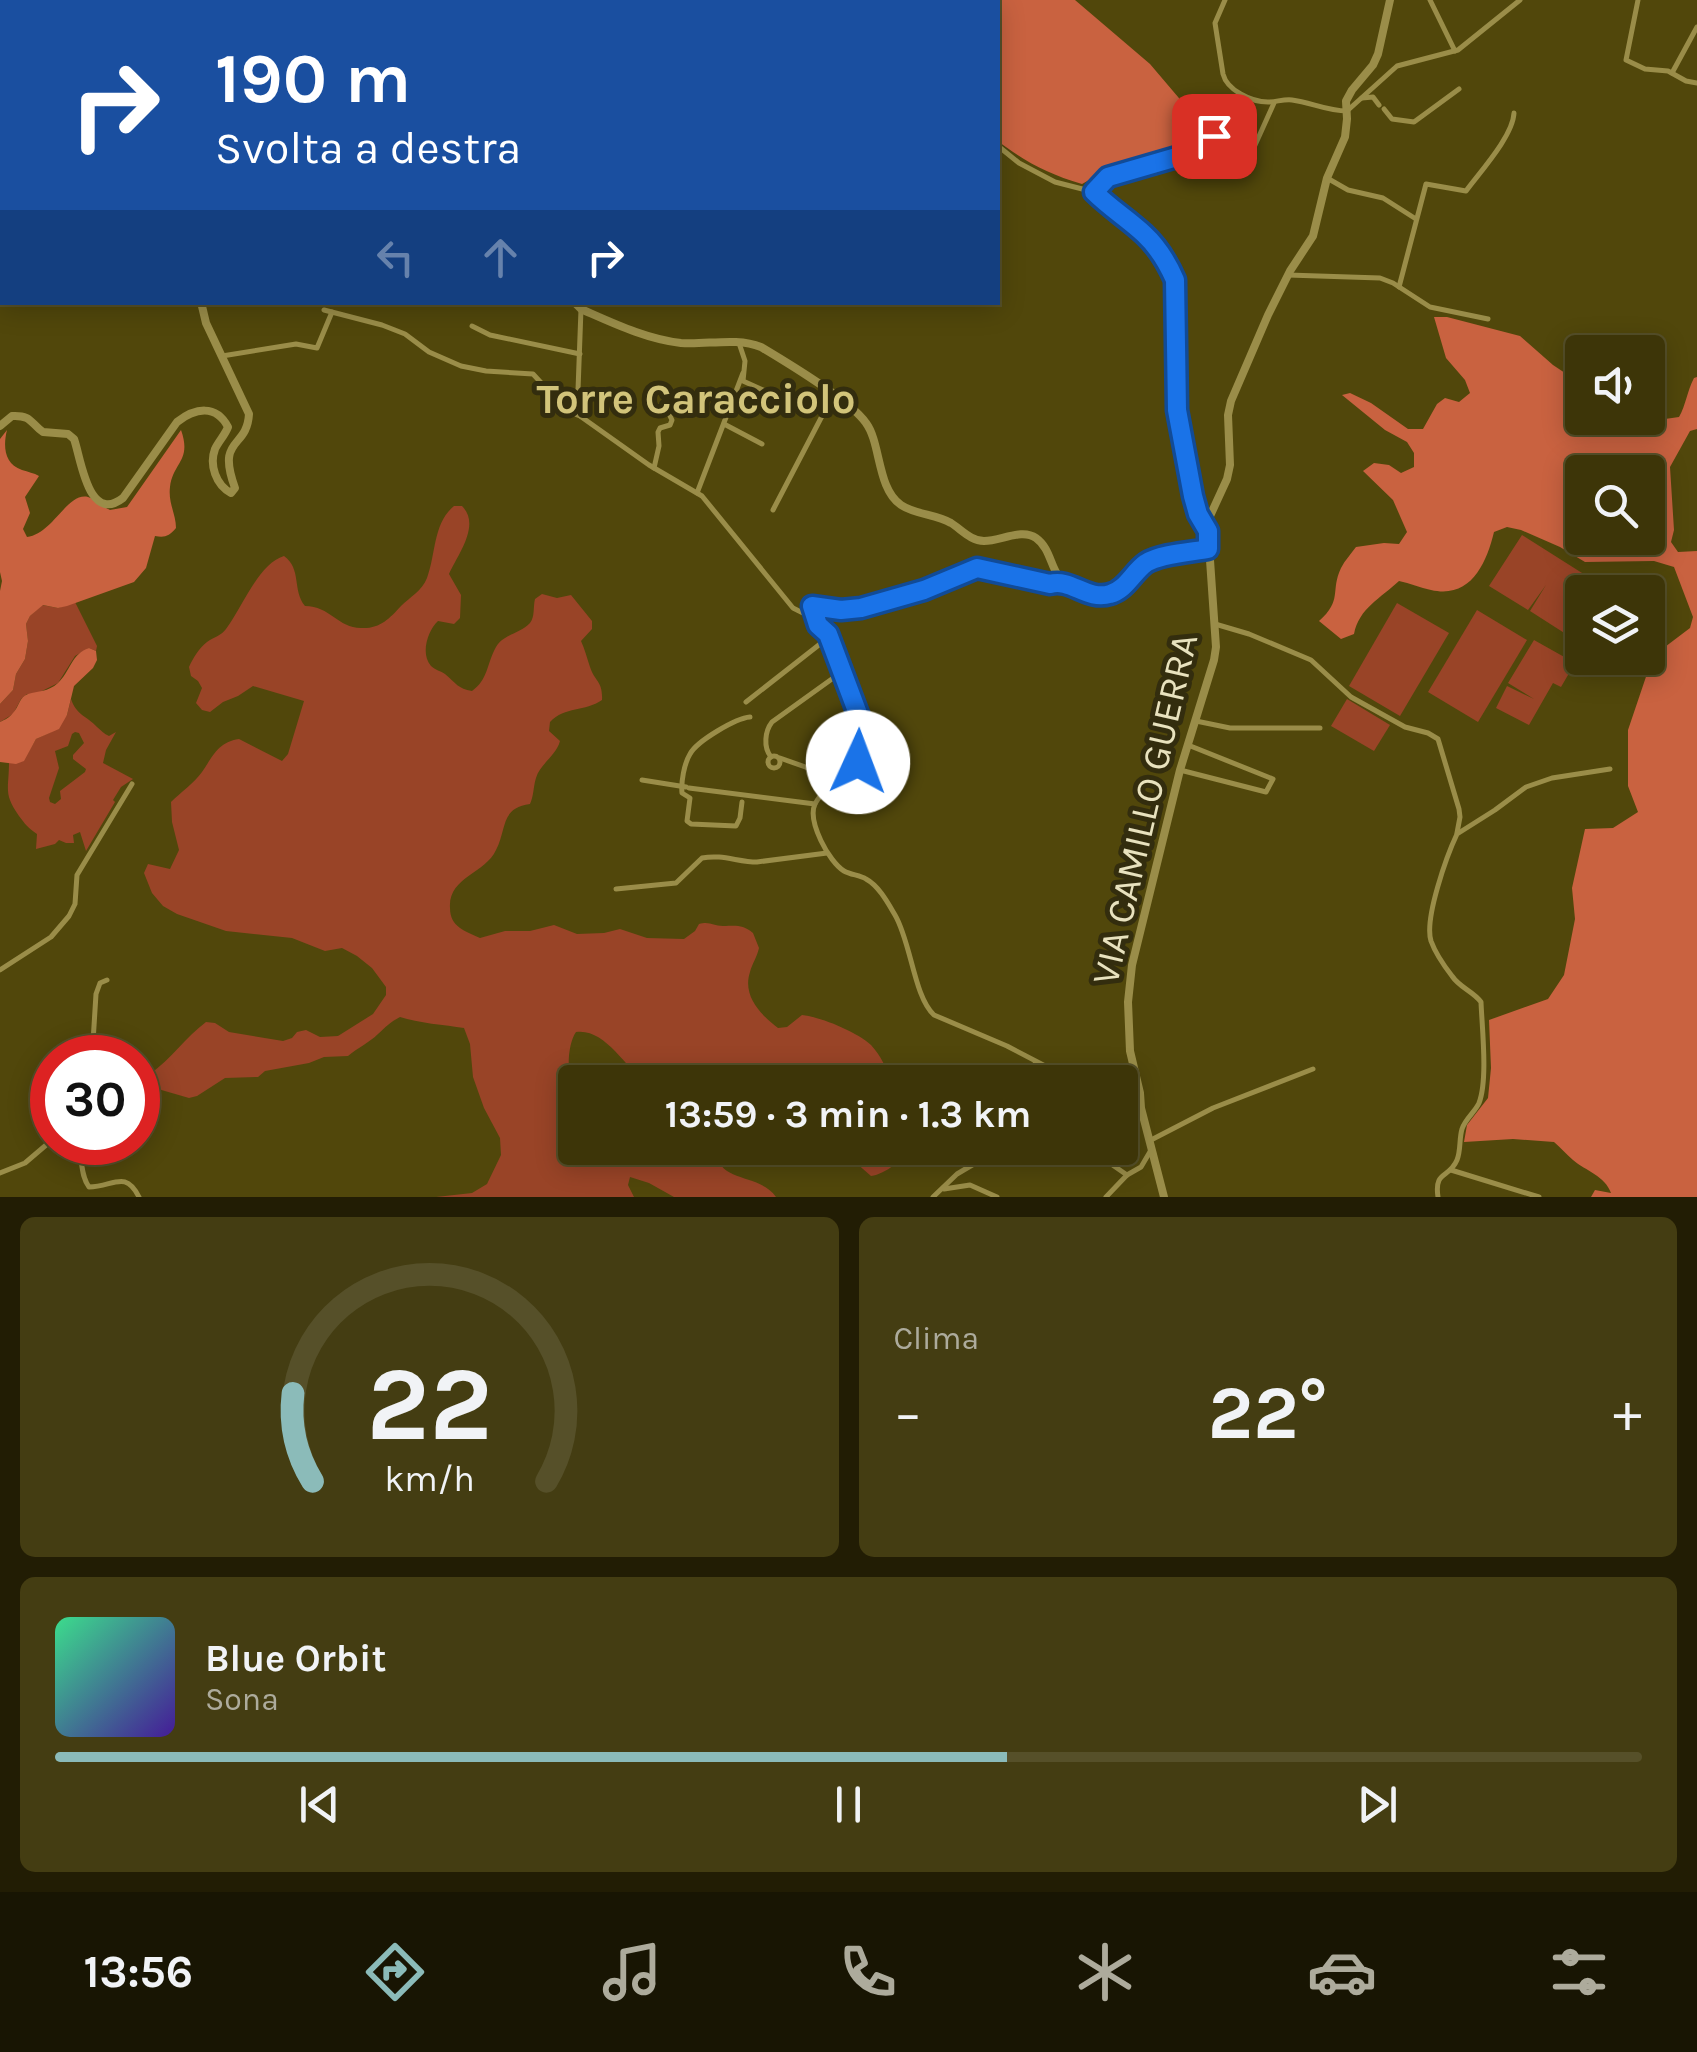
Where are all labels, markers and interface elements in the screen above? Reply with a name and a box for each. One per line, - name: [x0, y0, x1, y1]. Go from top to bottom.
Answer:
- text: 190 m: [215, 38, 411, 120]
- icon: right: [50, 40, 180, 170]
- pin: [1172, 94, 1257, 179]
- icon: arrive: [1187, 109, 1242, 164]
- text: Svolta a destra: [215, 122, 521, 174]
- icon: left: [368, 230, 423, 285]
- icon: ahead: [473, 230, 528, 285]
- icon: right: [578, 230, 633, 285]
- map controls: [1565, 335, 1665, 675]
- button: sound: [1565, 335, 1665, 435]
- district label: Torre Caracciolo: [537, 374, 855, 424]
- button: search: [1565, 455, 1665, 555]
- button: layers: [1565, 575, 1665, 675]
- street label: VIA CAMILLO GUERRA: [1083, 629, 1207, 989]
- position arrow: [806, 710, 910, 814]
- speed limit sign: 30: [30, 1035, 160, 1165]
- text: 13:59 · 3 min · 1.3 km: [665, 1092, 1031, 1137]
- text: Clima: [894, 1320, 979, 1357]
- text: 22: [366, 1344, 492, 1465]
- text: 22°: [1208, 1369, 1328, 1457]
- text: −: [894, 1381, 922, 1445]
- text: +: [1613, 1381, 1642, 1445]
- text: km/h: [384, 1458, 475, 1500]
- text: Blue Orbit: [205, 1636, 386, 1681]
- text: Sona: [205, 1681, 279, 1718]
- icon: previous: [292, 1777, 347, 1832]
- icon: pause: [821, 1777, 876, 1832]
- icon: next: [1350, 1777, 1405, 1832]
- icon: directions: [360, 1937, 430, 2007]
- icon: music: [597, 1937, 667, 2007]
- icon: phone: [833, 1937, 903, 2007]
- icon: climate: [1070, 1937, 1140, 2007]
- icon: car: [1307, 1937, 1377, 2007]
- icon: filters: [1544, 1937, 1614, 2007]
- text: 13:56: [83, 1946, 193, 1998]

